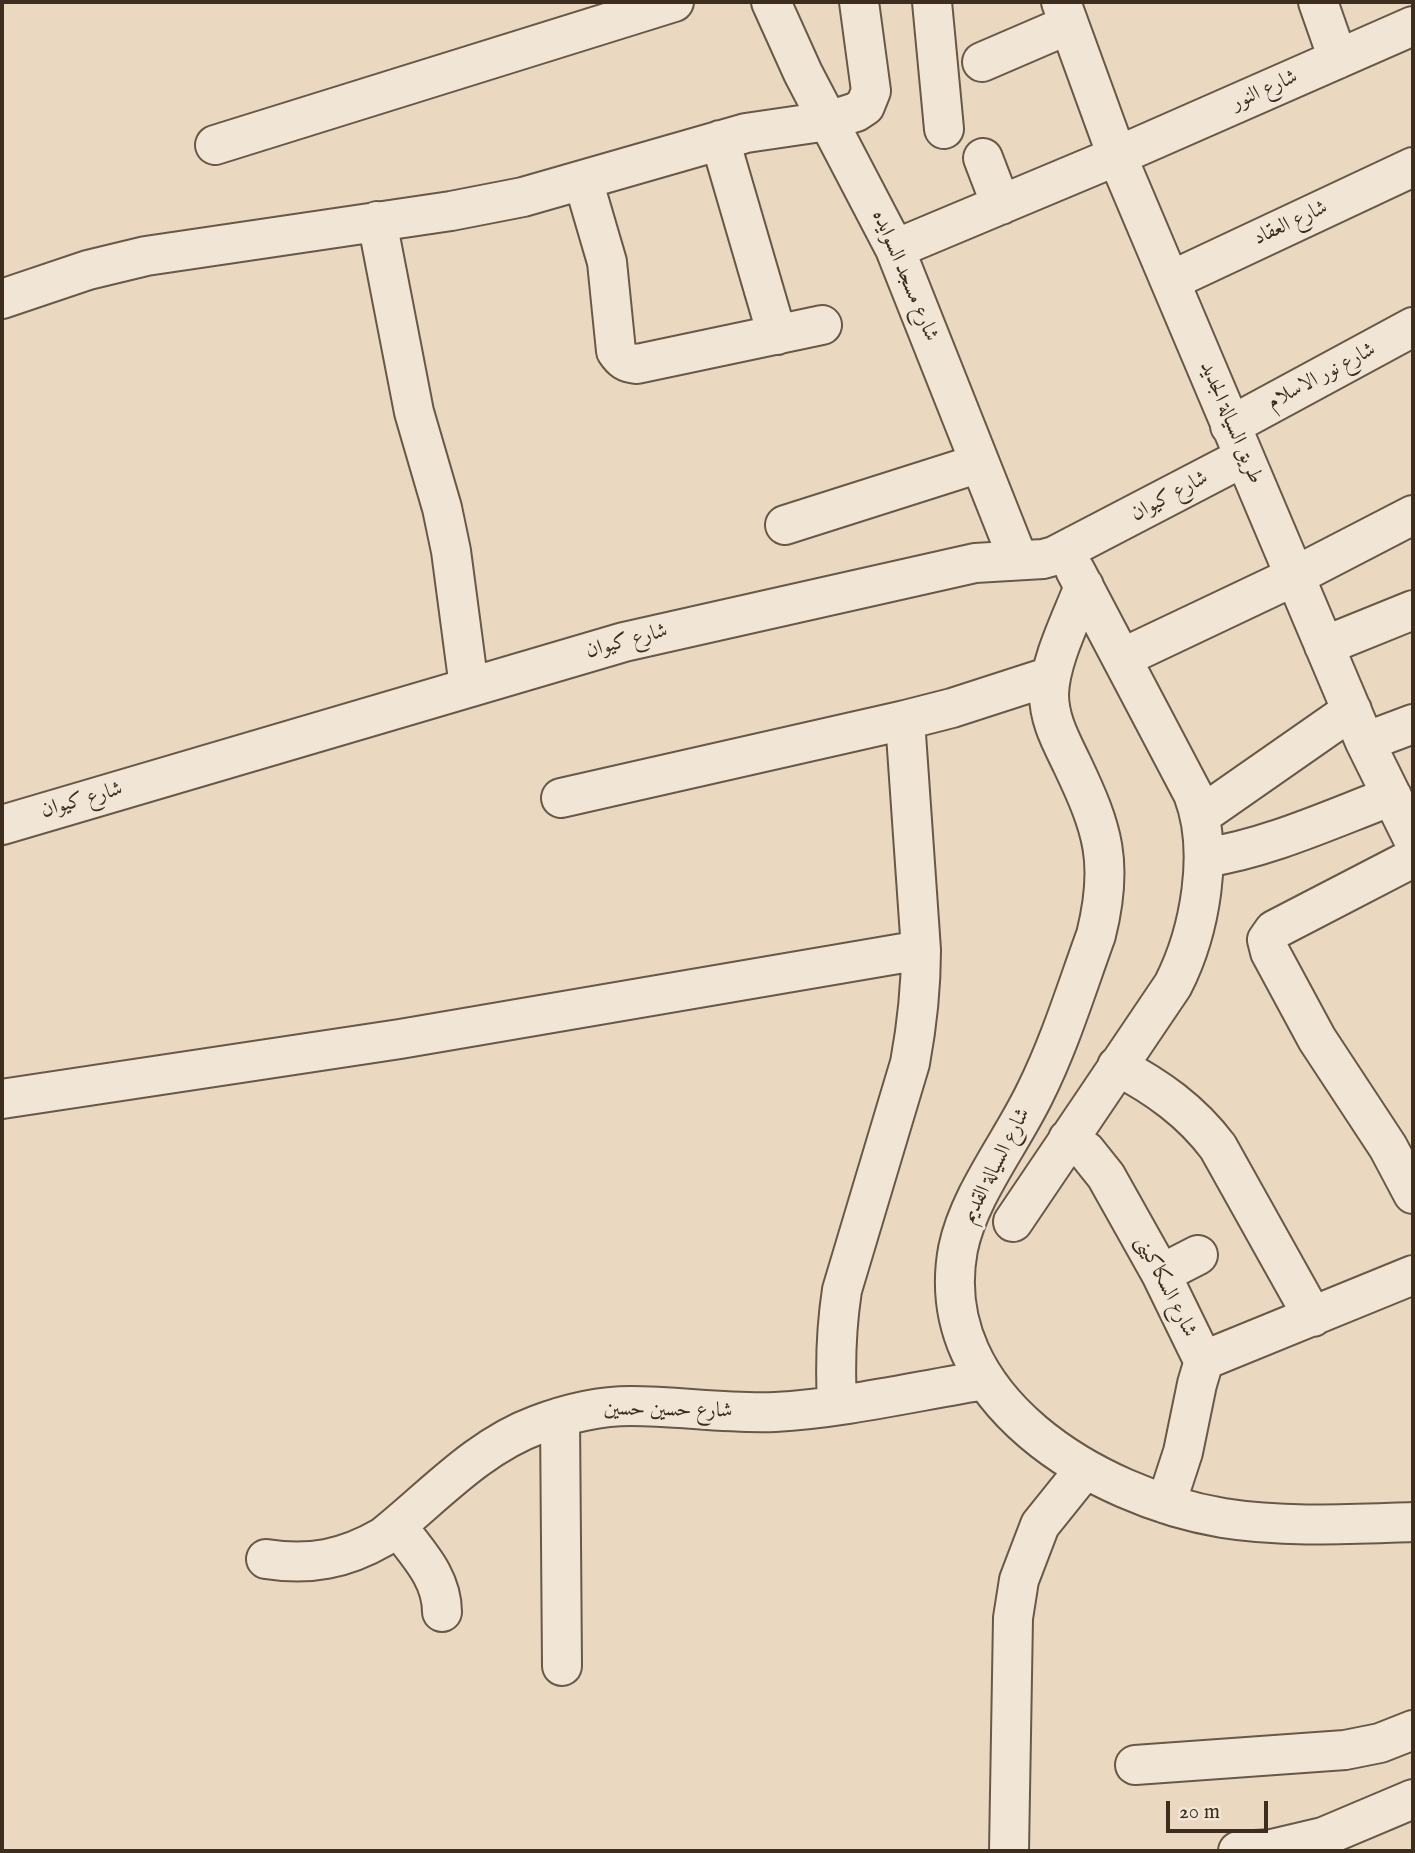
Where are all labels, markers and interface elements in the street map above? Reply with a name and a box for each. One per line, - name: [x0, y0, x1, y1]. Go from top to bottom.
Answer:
- street label: شارع النور: [1228, 65, 1302, 117]
- street label: شارع العقاد: [1250, 196, 1332, 252]
- street label: شارع مسجد السوايده: [865, 207, 943, 345]
- street label: شارع نور الاسلام: [1263, 338, 1381, 416]
- street label: طريق السيالة الجديد: [1193, 358, 1267, 488]
- street label: شارع كيوان: [1127, 466, 1213, 528]
- street label: شارع كيوان: [583, 619, 671, 665]
- street label: شارع كيوان: [38, 777, 126, 825]
- street label: شارع السيالة القديم: [957, 1104, 1037, 1228]
- street label: شارع السكاكينى: [1129, 1232, 1201, 1342]
- street label: شارع حسين حسين: [603, 1397, 733, 1425]
- scale bar: [1170, 1786, 1272, 1830]
- text: 20 m: [1179, 1799, 1220, 1826]

